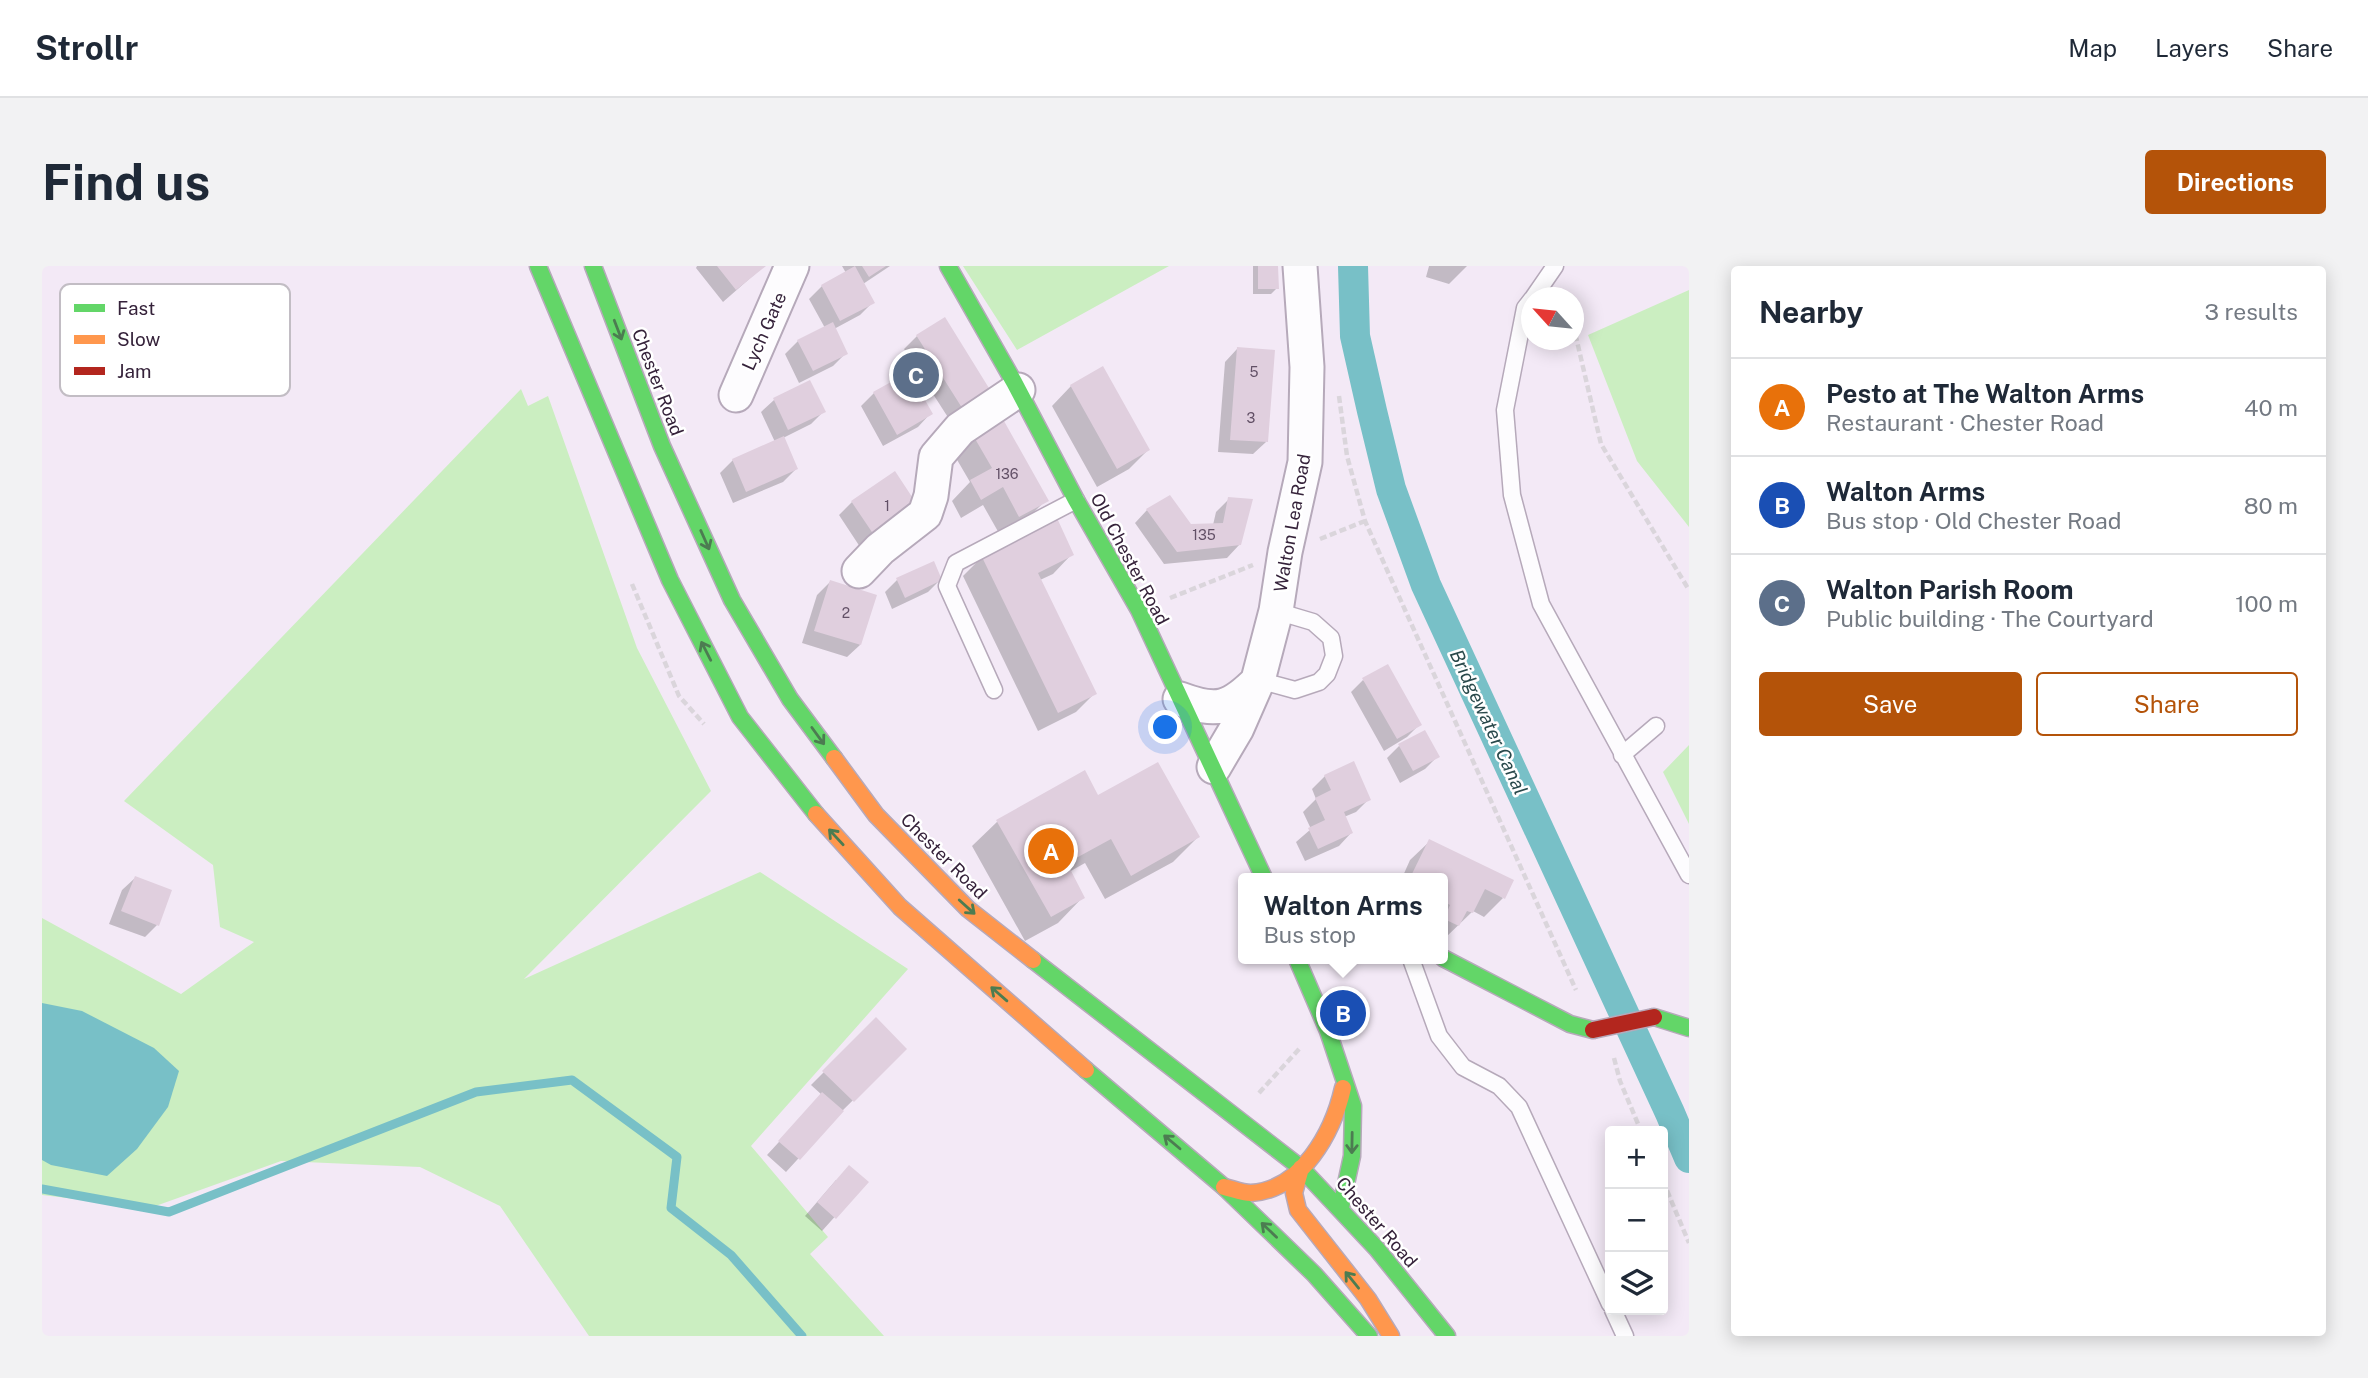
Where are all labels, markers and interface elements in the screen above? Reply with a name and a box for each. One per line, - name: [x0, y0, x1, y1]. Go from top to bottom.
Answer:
- text: Strollr: [35, 29, 138, 67]
- text: Map: [2068, 34, 2117, 62]
- text: Layers: [2155, 34, 2229, 62]
- text: Share: [2267, 34, 2333, 62]
- button: Directions: [2145, 150, 2326, 214]
- text: Find us: [42, 153, 210, 211]
- legend: [60, 284, 290, 396]
- north arrow: [1521, 287, 1584, 350]
- street label: Lych Gate: [737, 289, 791, 373]
- text: Nearby: [1759, 294, 1863, 330]
- text: Fast: [117, 297, 155, 319]
- text: 3 results: [2204, 298, 2298, 325]
- one-way arrow: [612, 318, 625, 340]
- street label: Chester Road: [628, 326, 688, 438]
- text: Slow: [117, 328, 161, 350]
- pin: C: [893, 349, 939, 401]
- text: Jam: [117, 360, 151, 382]
- house number: 5: [1250, 364, 1259, 380]
- text: Pesto at The Walton Arms: [1826, 378, 2144, 409]
- text: A: [1774, 394, 1790, 421]
- text: 40 m: [2244, 394, 2298, 421]
- text: Restaurant · Chester Road: [1826, 409, 2104, 436]
- house number: 3: [1247, 410, 1256, 426]
- street label: Walton Lea Road: [1270, 452, 1314, 594]
- house number: 136: [995, 466, 1019, 482]
- text: Walton Arms: [1826, 476, 1985, 507]
- street label: Old Chester Road: [1086, 490, 1174, 628]
- text: B: [1774, 492, 1790, 519]
- text: 80 m: [2244, 492, 2298, 519]
- house number: 1: [884, 498, 890, 514]
- text: Bus stop · Old Chester Road: [1826, 507, 2121, 534]
- house number: 135: [1192, 527, 1216, 543]
- one-way arrow: [699, 529, 712, 550]
- text: Walton Parish Room: [1826, 574, 2074, 605]
- text: C: [1774, 590, 1790, 617]
- text: 100 m: [2235, 590, 2298, 617]
- house number: 2: [842, 605, 850, 621]
- text: Public building · The Courtyard: [1826, 605, 2154, 632]
- one-way arrow: [699, 641, 713, 662]
- water label: Bridgewater Canal: [1446, 646, 1532, 798]
- button: Save: [1759, 672, 2022, 736]
- button: Share: [2036, 672, 2298, 736]
- your location: [1148, 710, 1182, 744]
- one-way arrow: [810, 727, 825, 745]
- street label: Chester Road: [897, 809, 991, 903]
- pin: A: [1028, 825, 1074, 877]
- one-way arrow: [827, 829, 844, 846]
- popup: [1238, 873, 1448, 964]
- text: Walton Arms: [1263, 890, 1423, 921]
- one-way arrow: [958, 899, 976, 915]
- text: Bus stop: [1263, 921, 1356, 948]
- one-way arrow: [990, 986, 1008, 1002]
- pin: B: [1320, 987, 1366, 1039]
- map controls: [1605, 1126, 1668, 1315]
- button: +: [1605, 1126, 1668, 1189]
- one-way arrow: [1345, 1131, 1359, 1154]
- one-way arrow: [1164, 1134, 1182, 1150]
- street label: Chester Road: [1332, 1173, 1422, 1271]
- button: −: [1605, 1189, 1668, 1252]
- one-way arrow: [1260, 1222, 1277, 1239]
- button: layers: [1605, 1252, 1668, 1315]
- one-way arrow: [1345, 1271, 1360, 1289]

